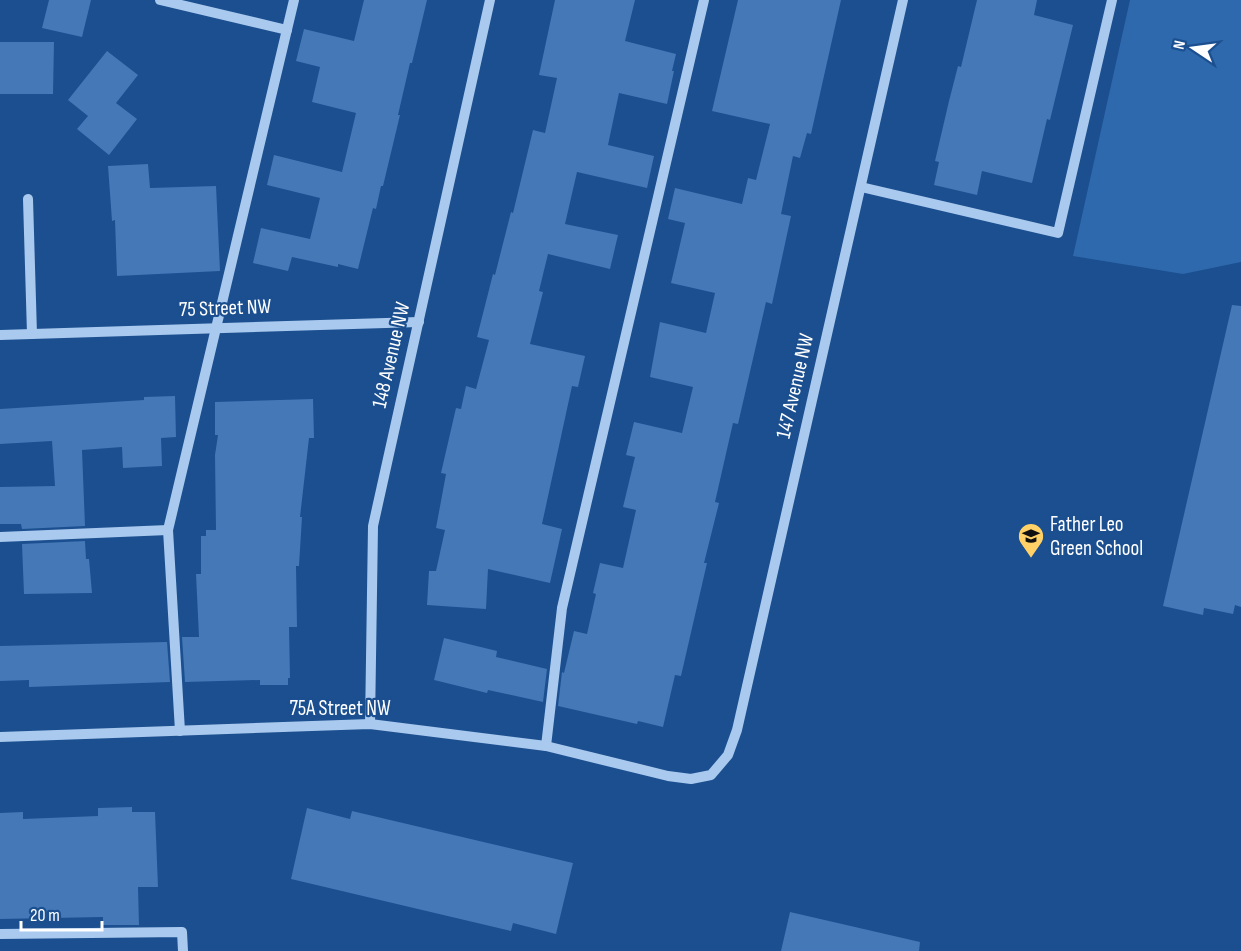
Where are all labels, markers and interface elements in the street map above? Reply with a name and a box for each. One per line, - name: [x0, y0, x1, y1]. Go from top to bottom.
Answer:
- north arrow: [1163, 18, 1223, 78]
- text: N: [1170, 39, 1190, 51]
- street label: 75 Street NW: [178, 294, 272, 322]
- street label: 148 Avenue NW: [367, 299, 415, 410]
- street label: 147 Avenue NW: [771, 331, 819, 441]
- place label: Father Leo Green School: [1050, 512, 1143, 561]
- school or university icon: Father Leo Green School: [1016, 521, 1046, 559]
- street label: 75A Street NW: [289, 696, 391, 721]
- scale bar: [21, 894, 102, 932]
- text: 20 m: [30, 905, 60, 926]

